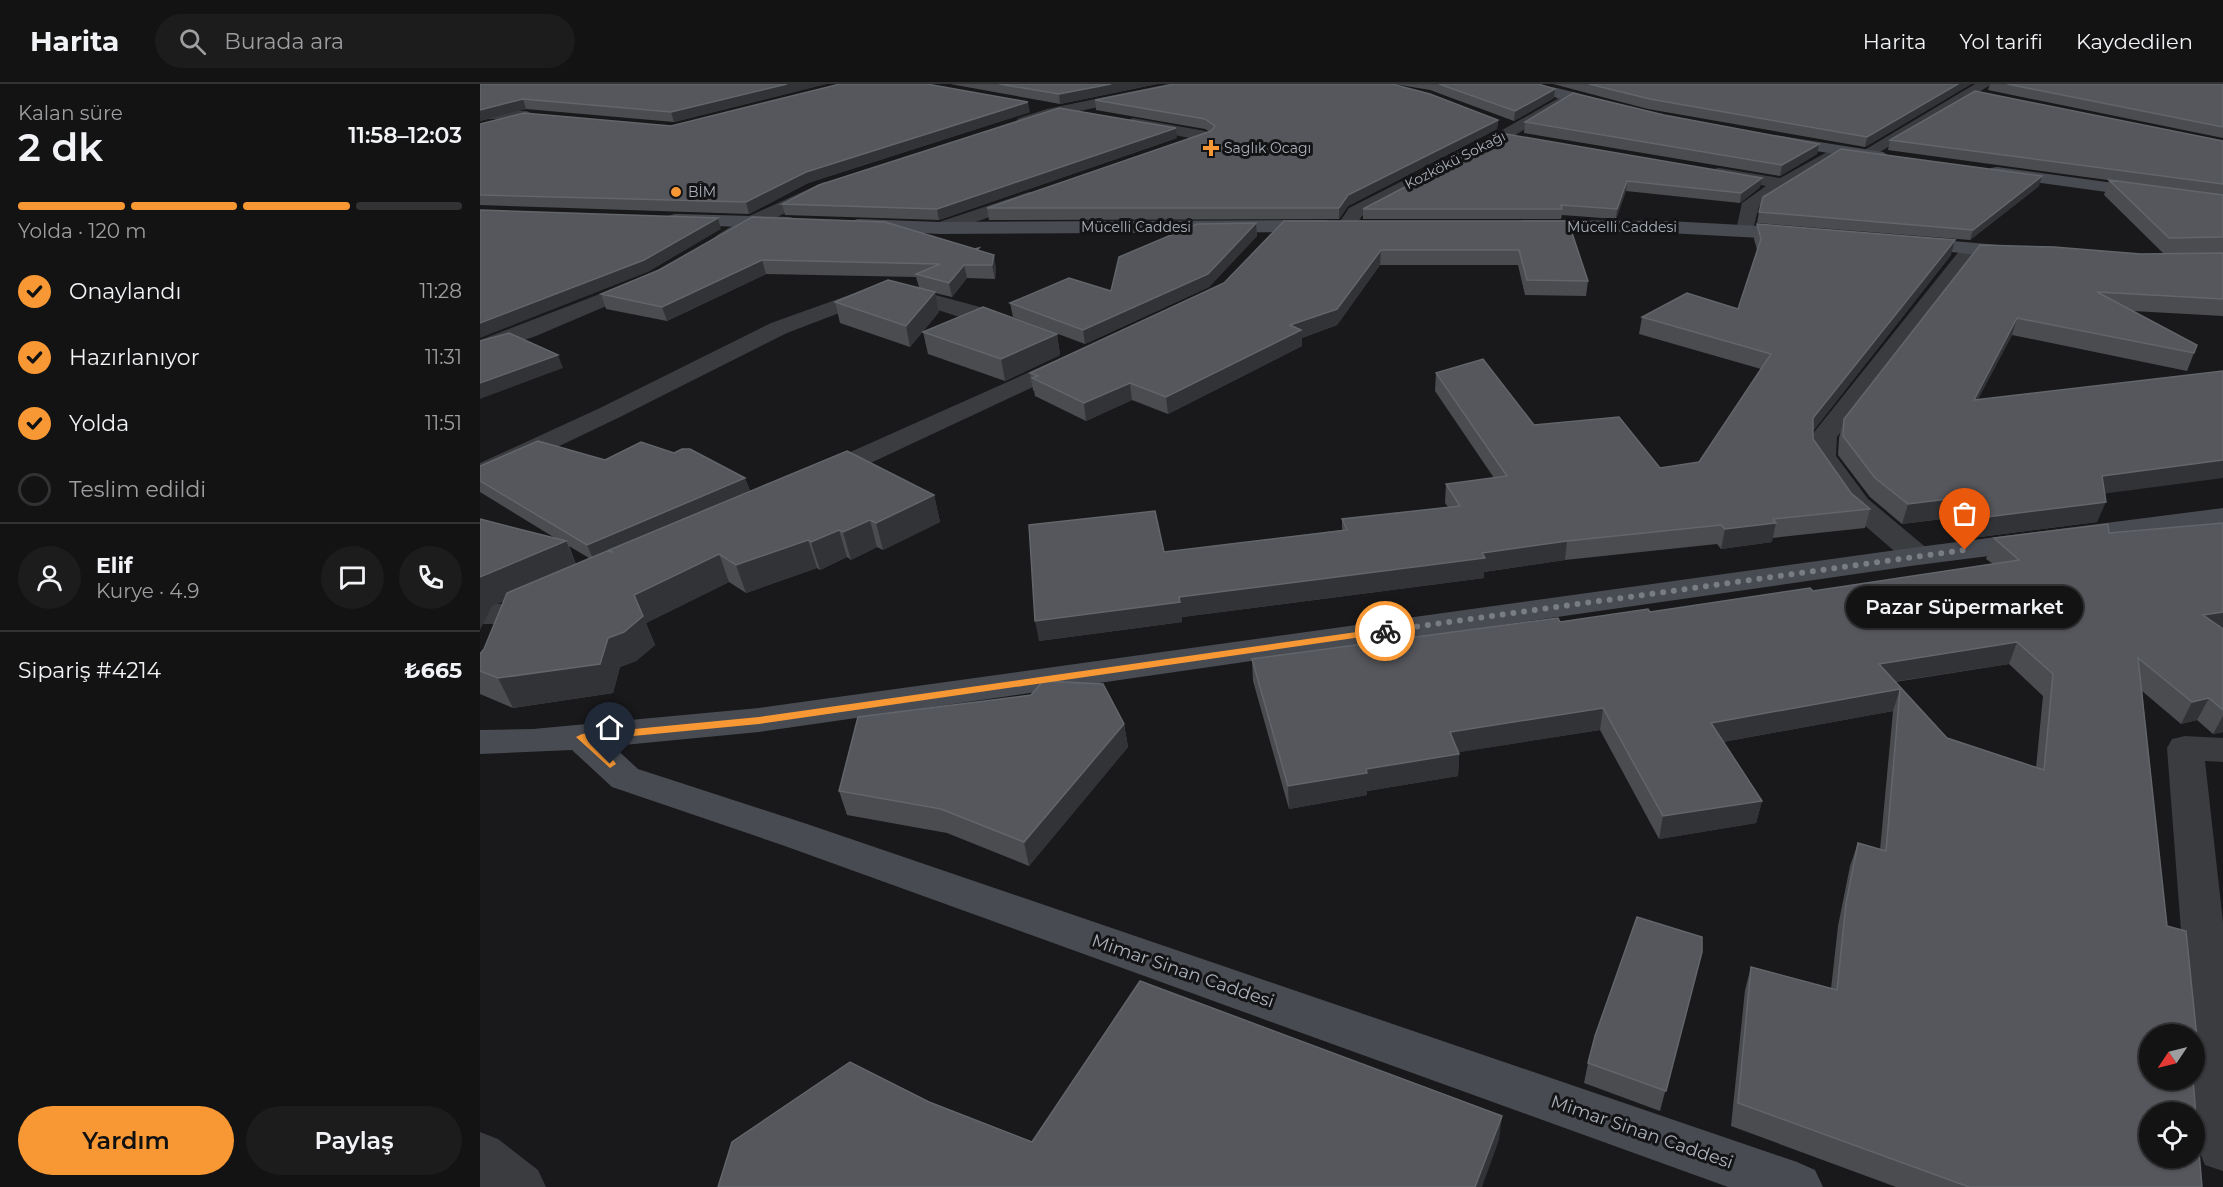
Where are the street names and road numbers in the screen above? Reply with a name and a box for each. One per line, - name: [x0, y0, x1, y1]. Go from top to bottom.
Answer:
- street label: Kozkökü Sokağı: [1402, 127, 1508, 193]
- street label: Mücelli Caddesi: [1081, 218, 1191, 236]
- street label: Mücelli Caddesi: [1567, 218, 1677, 236]
- street label: Mimar Sinan Caddesi: [1089, 929, 1277, 1013]
- street label: Mimar Sinan Caddesi: [1548, 1090, 1736, 1174]

